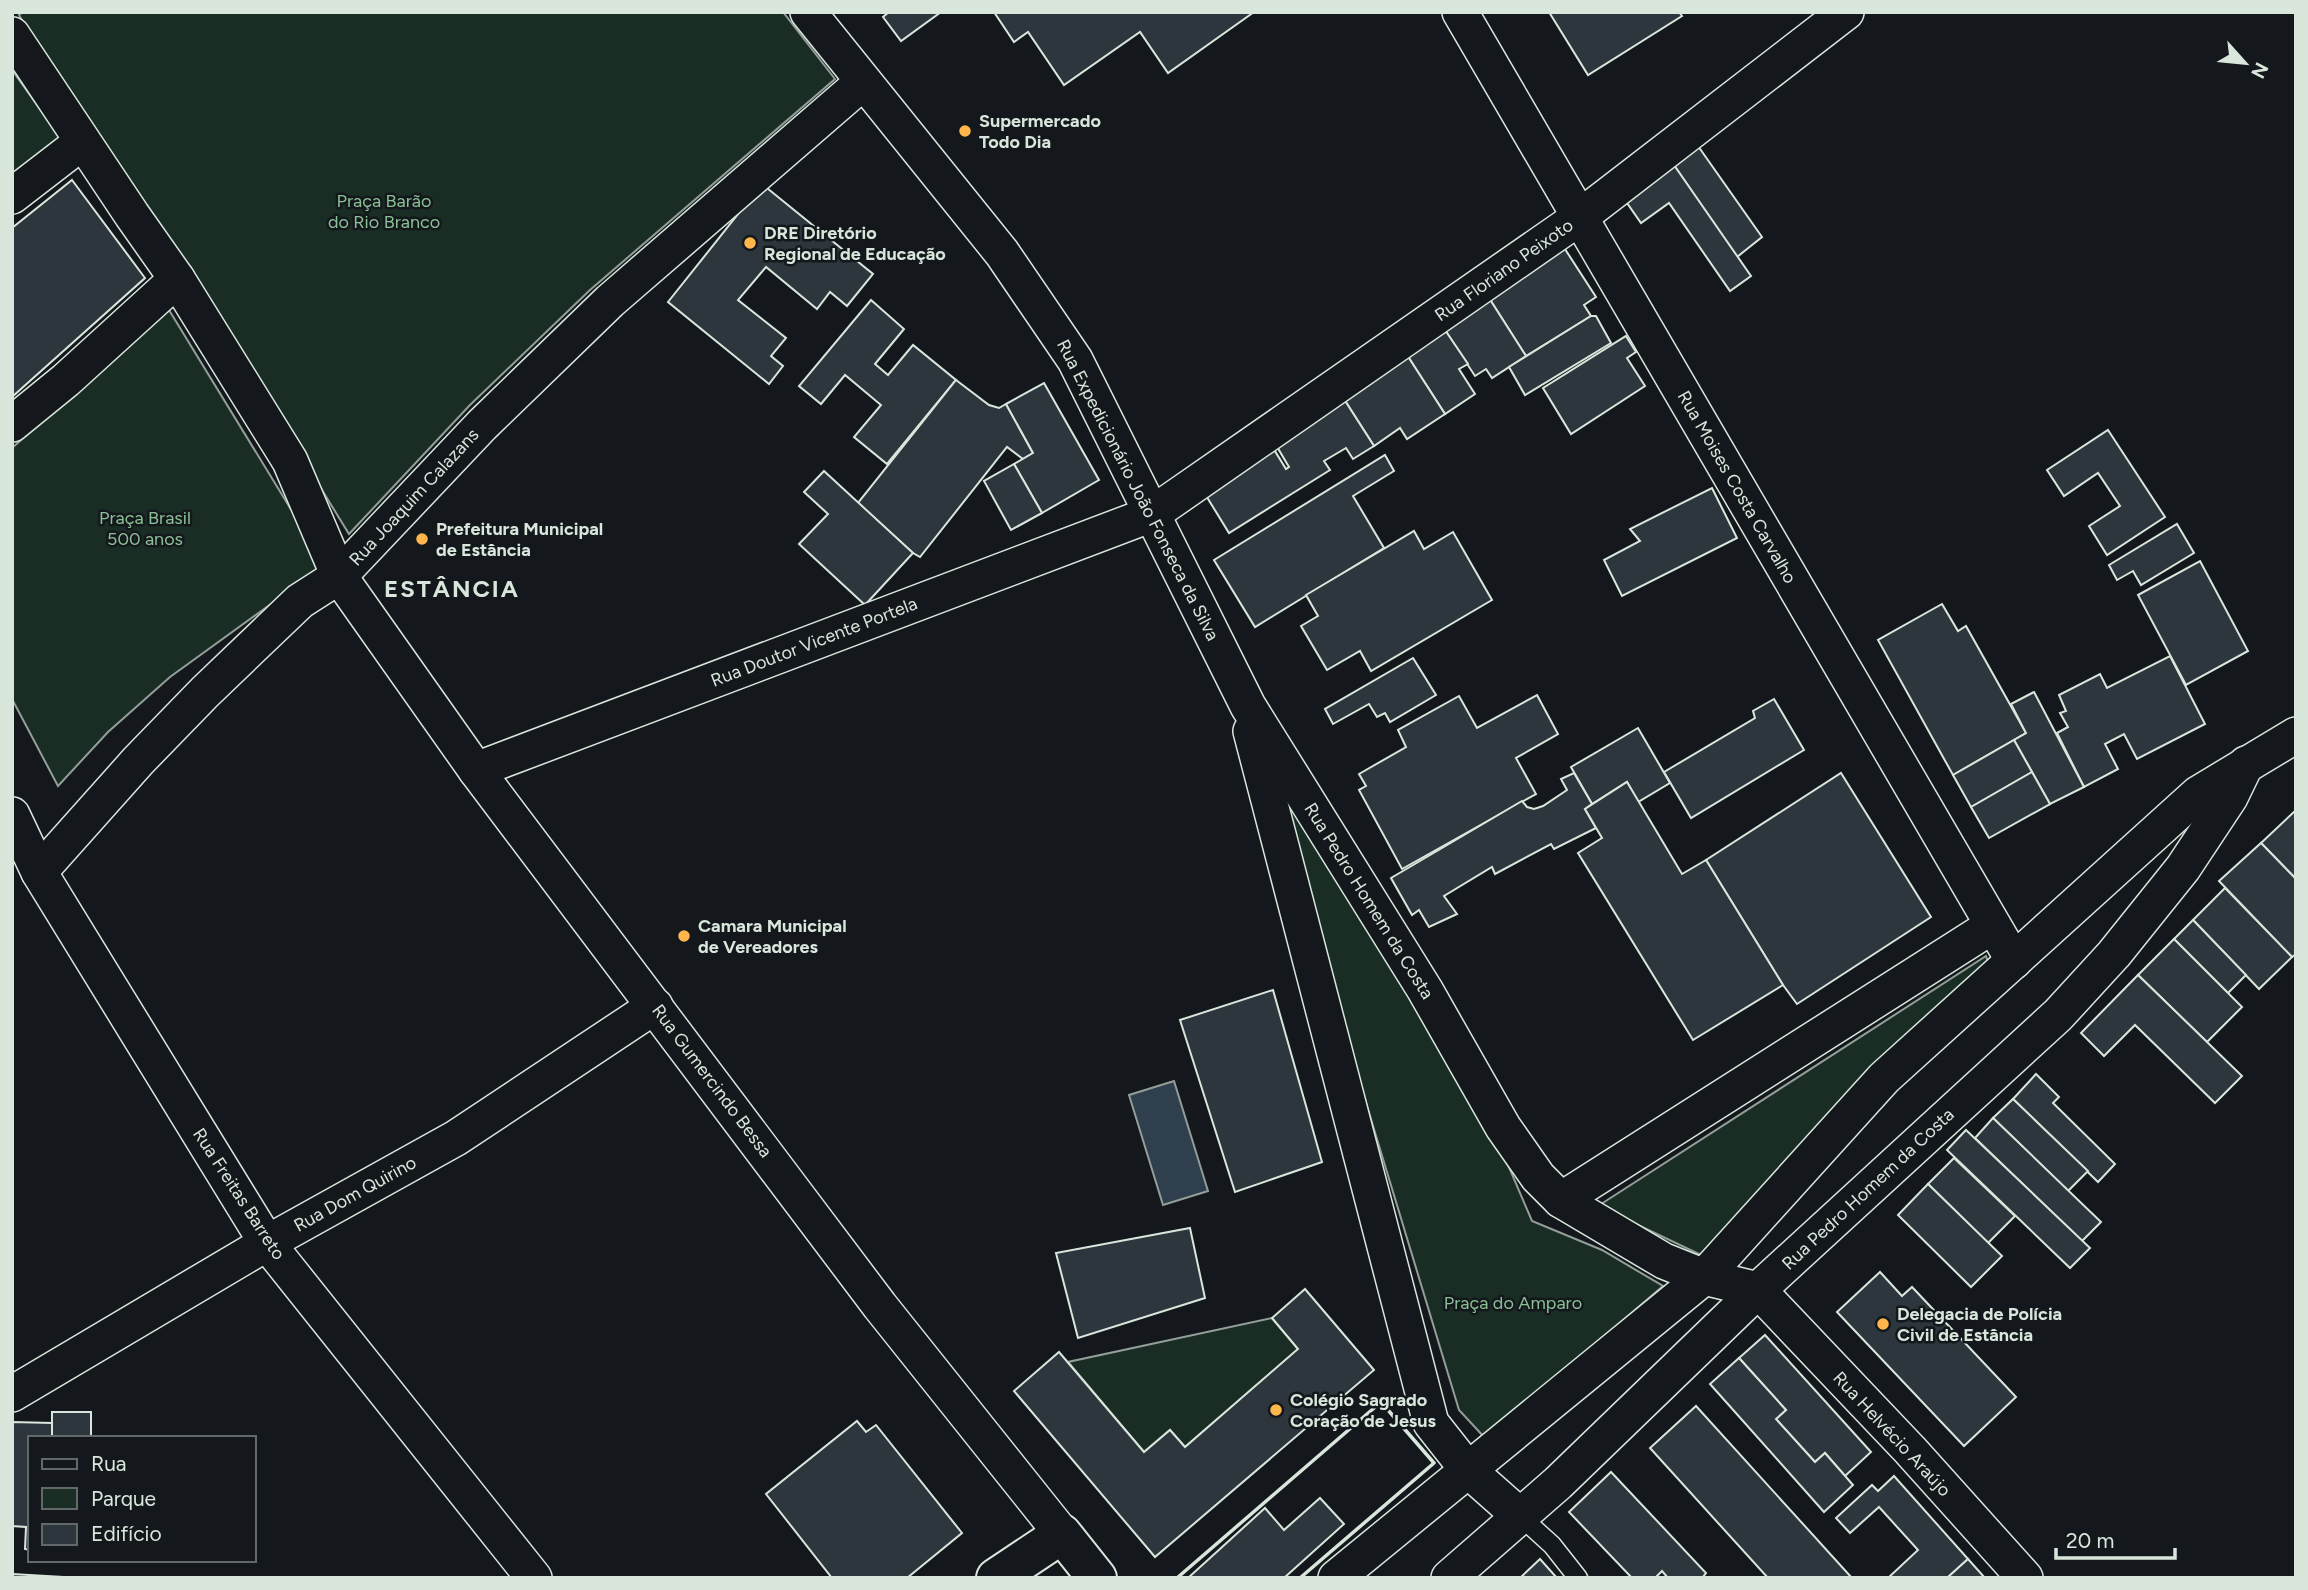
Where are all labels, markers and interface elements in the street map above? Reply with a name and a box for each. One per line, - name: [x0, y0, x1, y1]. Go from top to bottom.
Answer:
- north arrow: [2210, 28, 2280, 98]
- text: N: [2246, 59, 2273, 82]
- place label: Supermercado Todo Dia: [979, 110, 1101, 153]
- marker: Supermercado Todo Dia: [957, 123, 973, 139]
- park label: Praça Barão do Rio Branco: [328, 190, 440, 233]
- street label: Rua Floriano Peixoto: [1431, 214, 1577, 326]
- place label: DRE Diretório Regional de Educação: [764, 222, 946, 265]
- marker: DRE Diretório Regional de Educação: [742, 235, 758, 251]
- street label: Rua Expedicionário João Fonseca da Silva: [1052, 336, 1224, 644]
- street label: Rua Moises Costa Carvalho: [1673, 387, 1801, 587]
- street label: Rua Joaquim Calazans: [345, 424, 483, 570]
- park label: Praça Brasil 500 anos: [99, 507, 191, 550]
- place label: Prefeitura Municipal de Estância: [436, 518, 603, 561]
- marker: Prefeitura Municipal de Estância: [414, 531, 430, 547]
- district label: ESTÂNCIA: [384, 574, 520, 603]
- street label: Rua Doutor Vicente Portela: [708, 592, 920, 692]
- street label: Rua Pedro Homem da Costa: [1299, 799, 1439, 1003]
- place label: Camara Municipal de Vereadores: [698, 915, 847, 958]
- marker: Camara Municipal de Vereadores: [676, 928, 692, 944]
- street label: Rua Gumercindo Bessa: [647, 1000, 777, 1162]
- street label: Rua Pedro Homem da Costa: [1777, 1103, 1959, 1275]
- street label: Rua Freitas Barreto: [188, 1124, 290, 1264]
- street label: Rua Dom Quirino: [290, 1151, 420, 1237]
- park label: Praça do Amparo: [1444, 1292, 1582, 1314]
- place label: Delegacia de Polícia Civil de Estância: [1897, 1303, 2062, 1346]
- marker: Delegacia de Polícia Civil de Estância: [1875, 1316, 1891, 1332]
- street label: Rua Helvécio Araújo: [1828, 1367, 1956, 1501]
- place label: Colégio Sagrado Coração de Jesus: [1290, 1389, 1436, 1432]
- marker: Colégio Sagrado Coração de Jesus: [1268, 1402, 1284, 1418]
- legend: [28, 1436, 256, 1562]
- text: Rua: [91, 1451, 127, 1476]
- text: Parque: [91, 1486, 156, 1511]
- scale bar: [2056, 1516, 2175, 1560]
- text: Edifício: [91, 1521, 162, 1546]
- text: 20 m: [2066, 1528, 2114, 1553]

